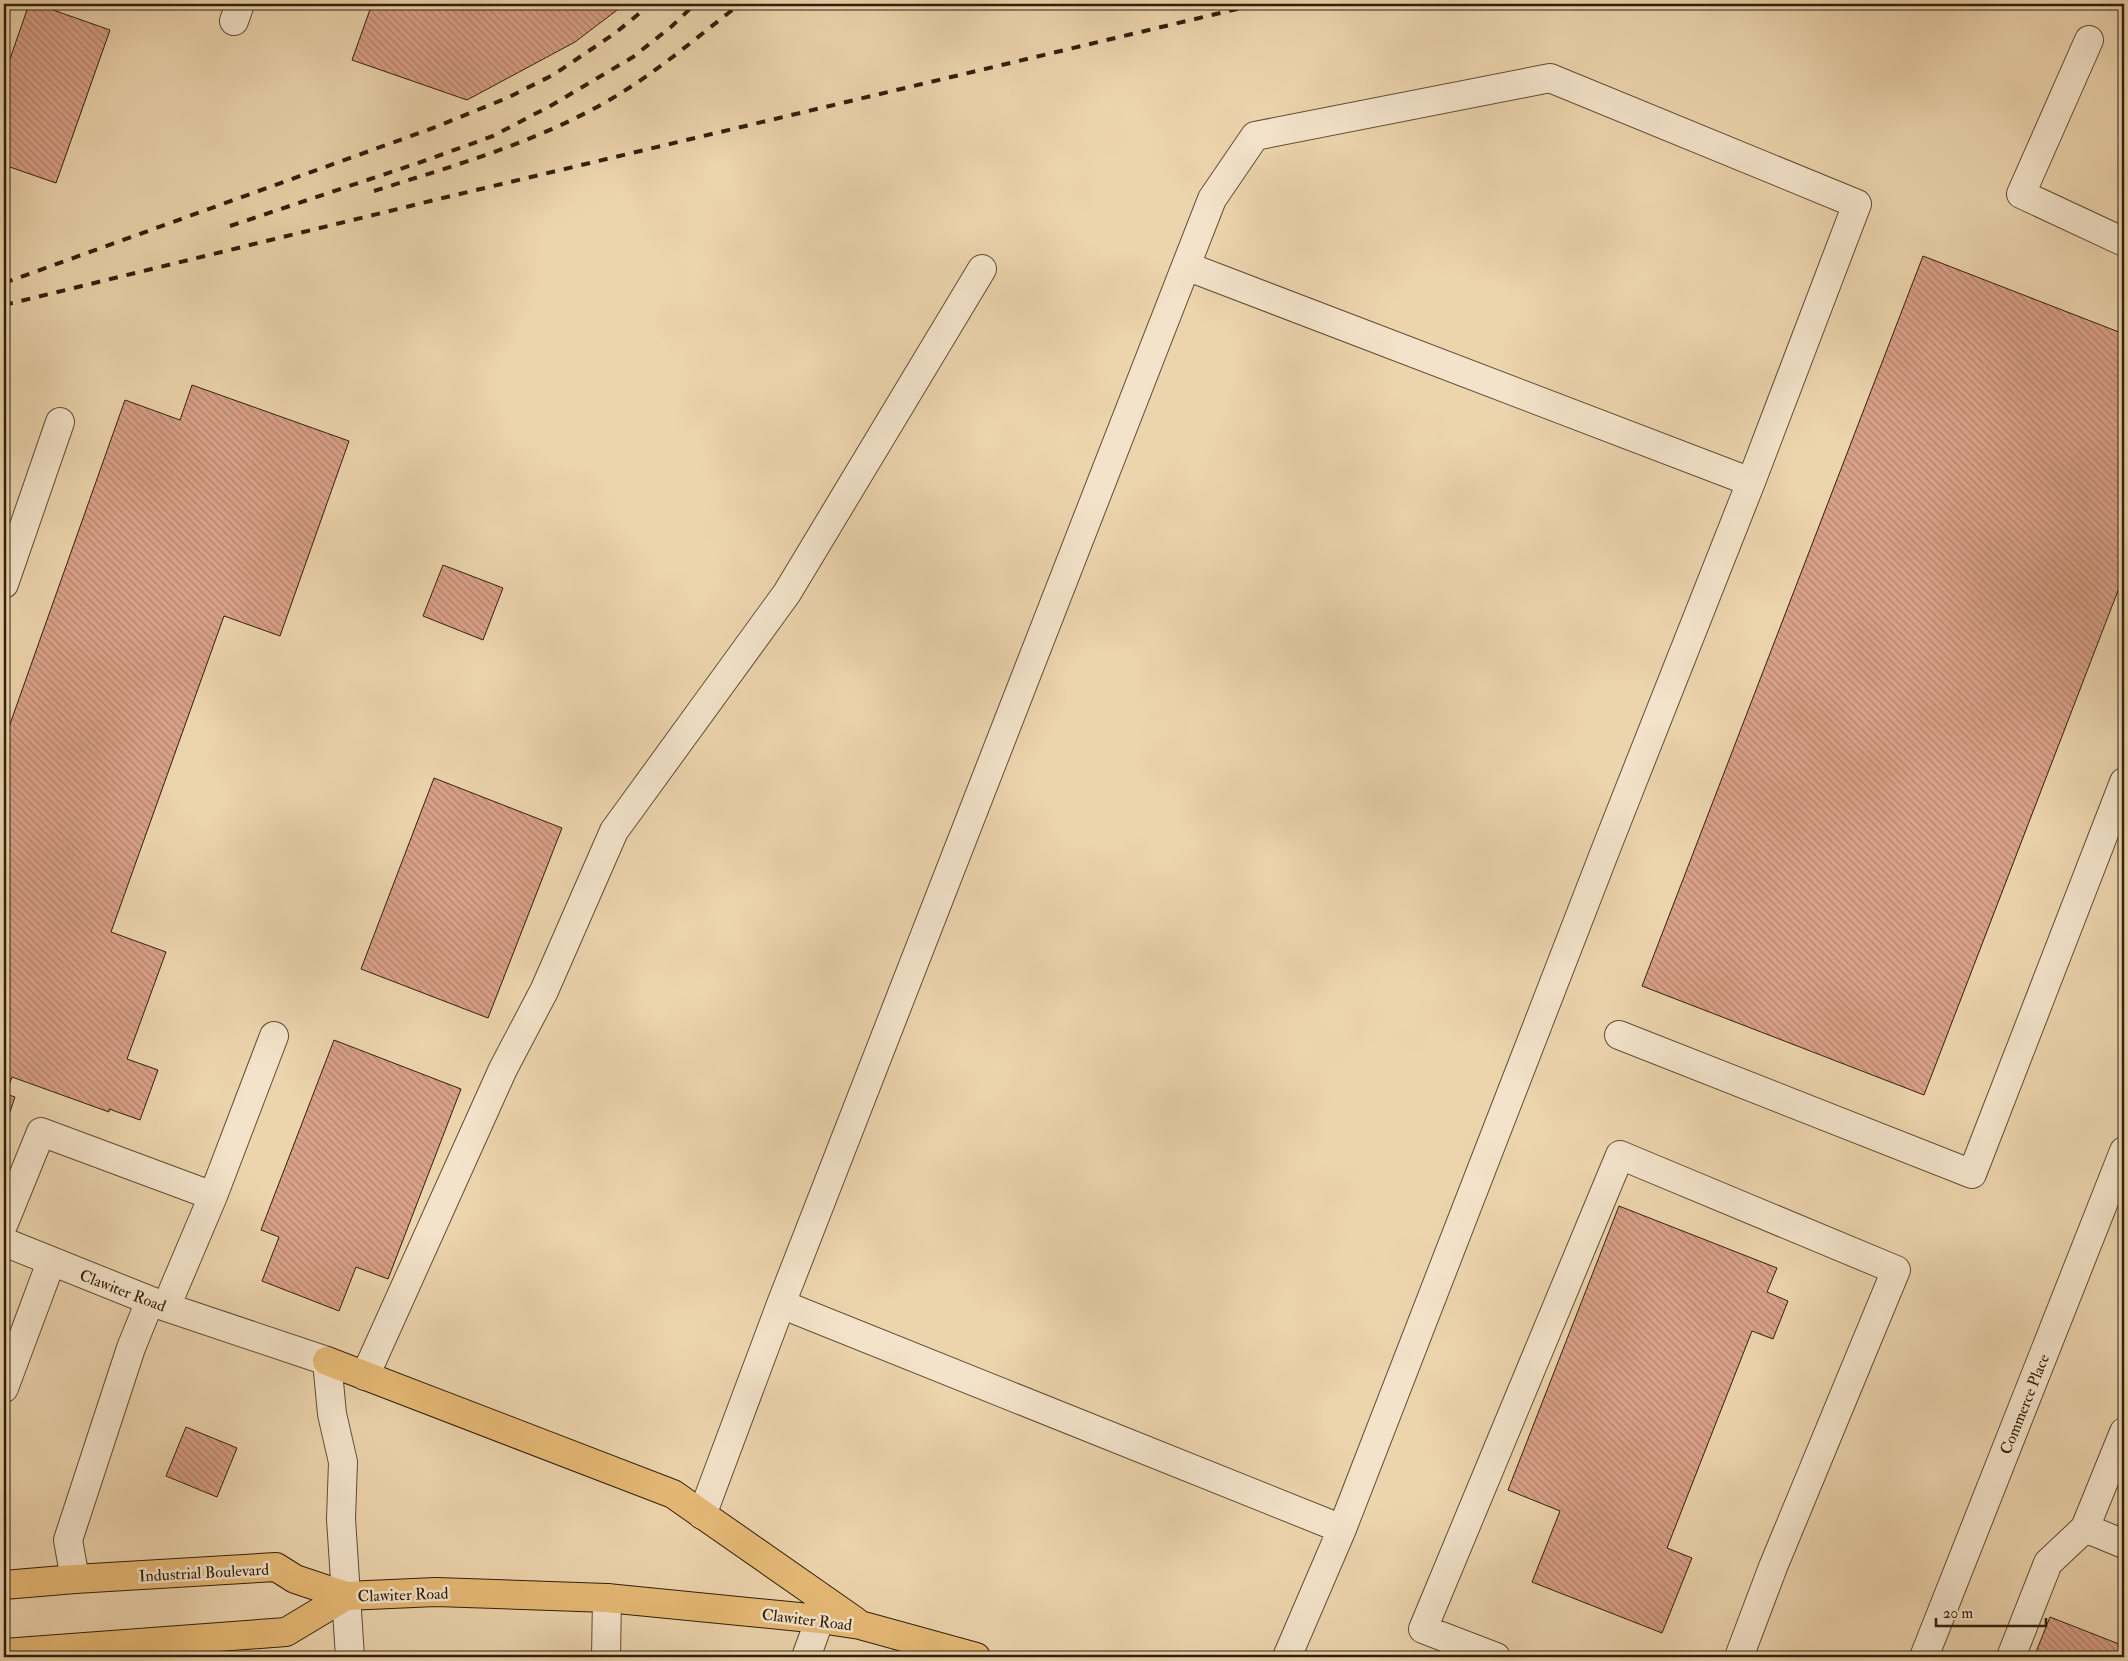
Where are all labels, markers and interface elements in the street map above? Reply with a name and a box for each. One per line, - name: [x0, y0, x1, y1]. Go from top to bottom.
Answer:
- street label: Clawiter Road: [77, 1265, 169, 1317]
- street label: Commerce Place: [1996, 1351, 2054, 1457]
- street label: Industrial Boulevard: [139, 1560, 270, 1586]
- street label: Clawiter Road: [357, 1583, 449, 1607]
- scale bar: [1936, 1596, 2046, 1628]
- text: 20 m: [1943, 1604, 1973, 1623]
- street label: Clawiter Road: [761, 1605, 853, 1635]

